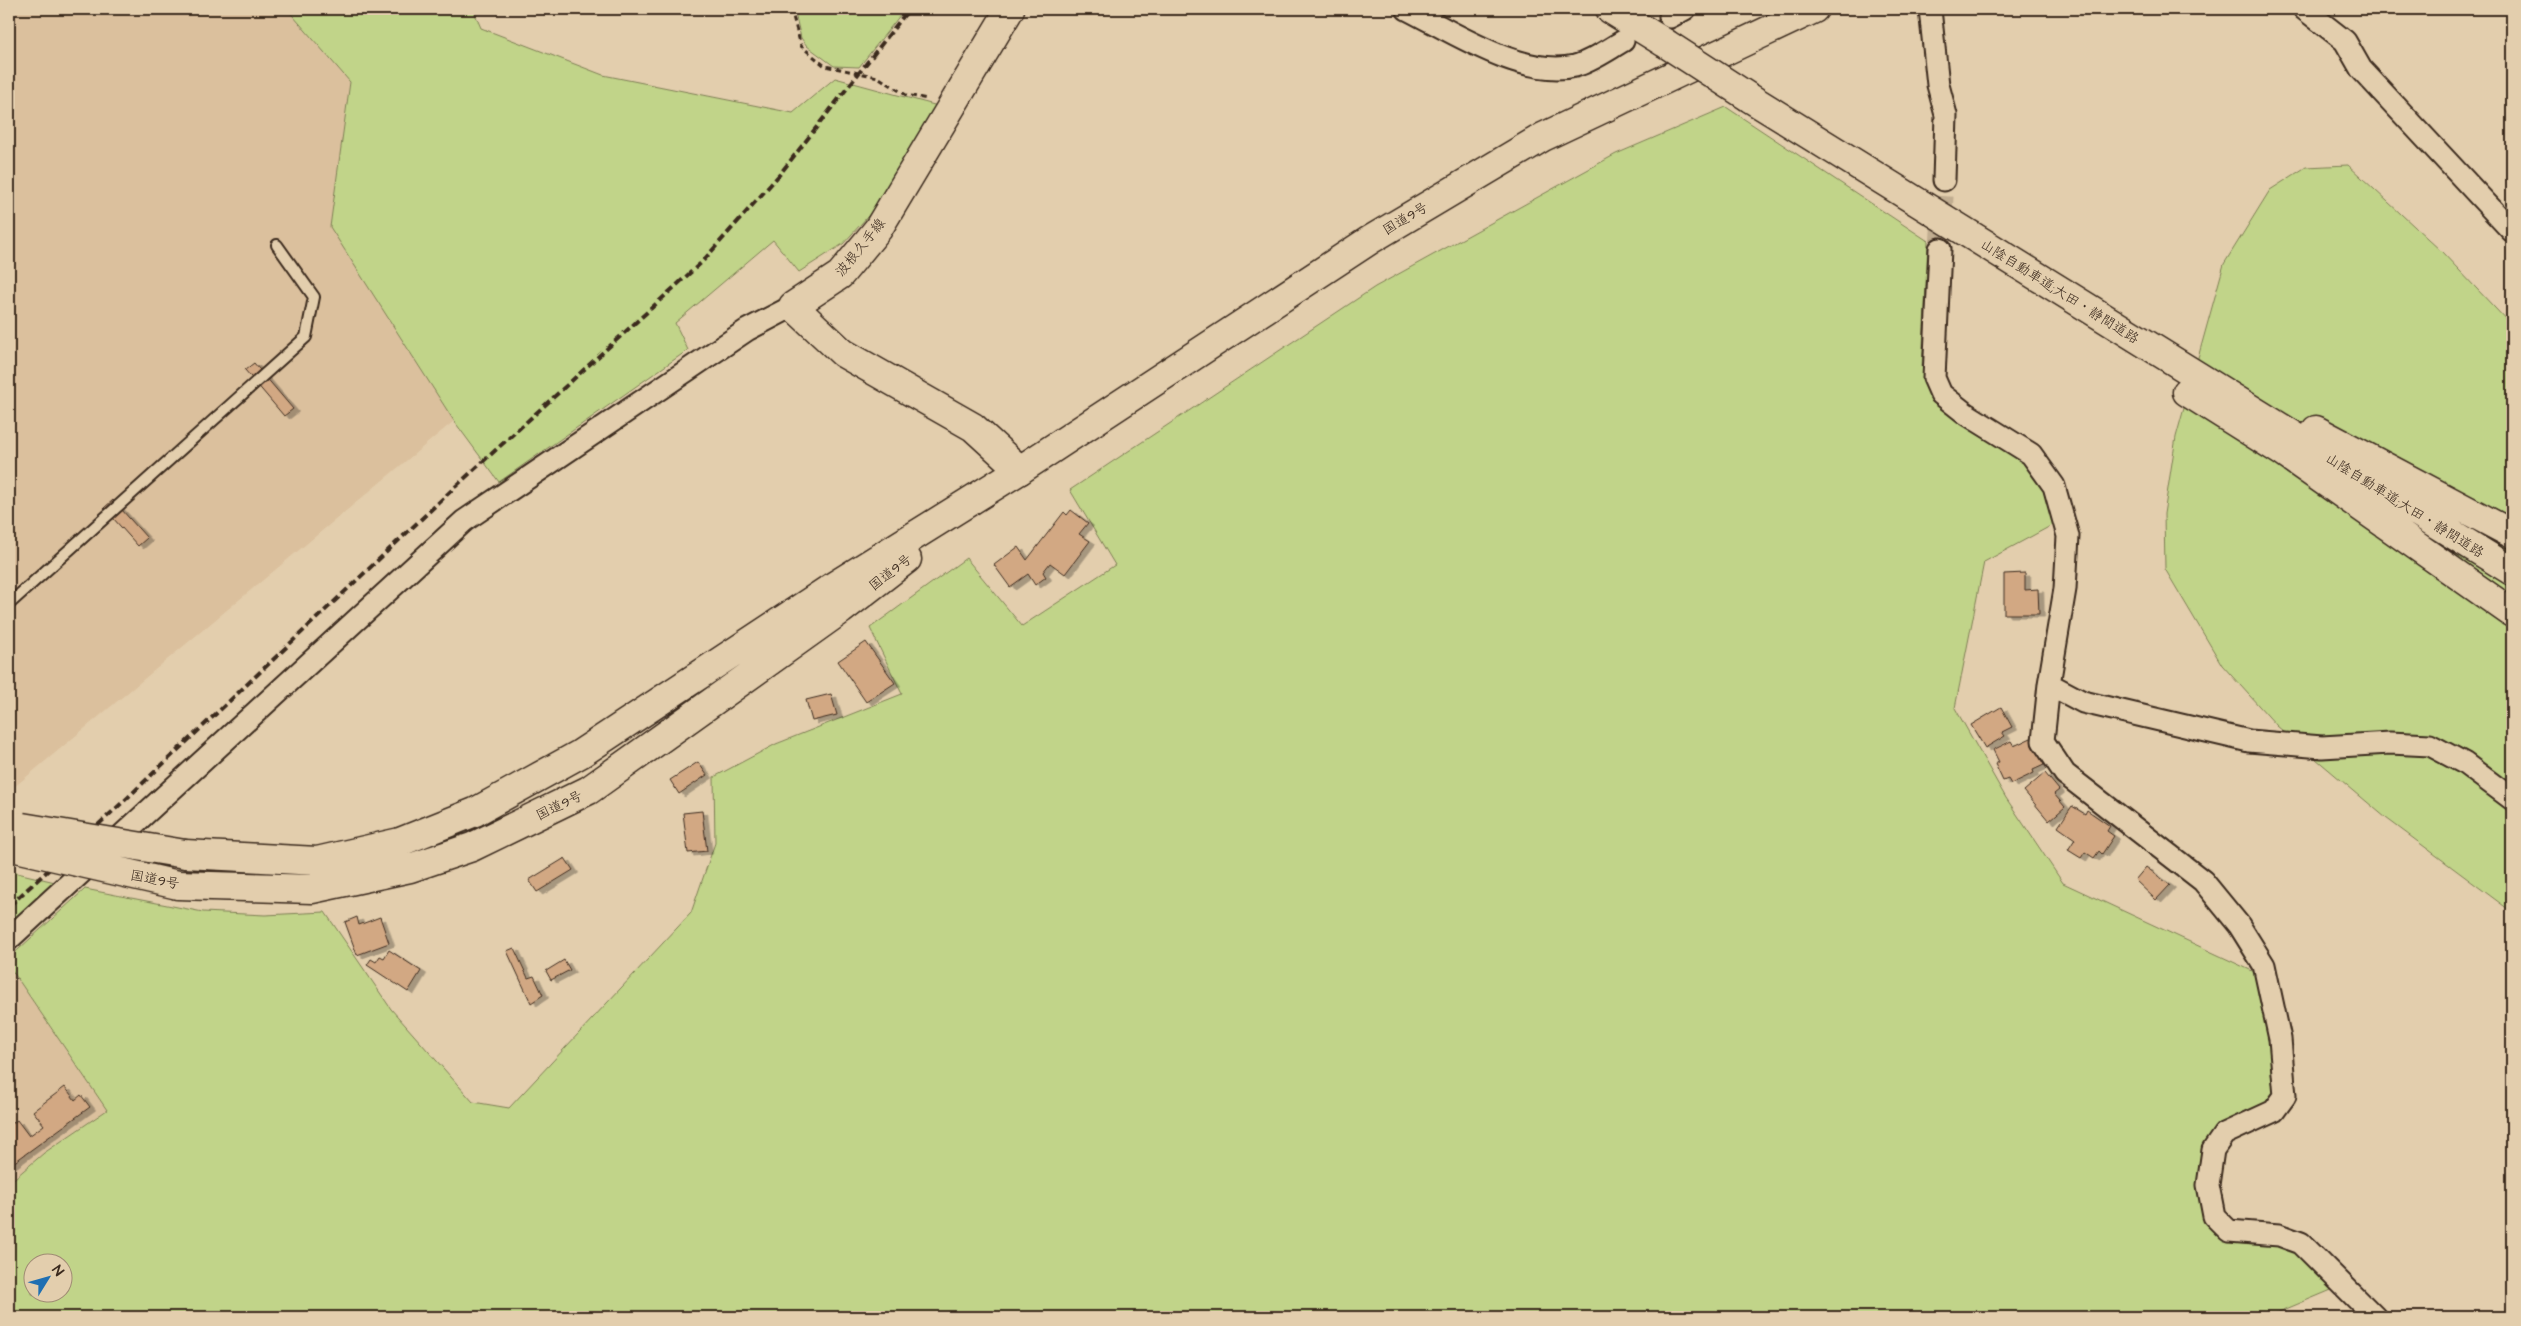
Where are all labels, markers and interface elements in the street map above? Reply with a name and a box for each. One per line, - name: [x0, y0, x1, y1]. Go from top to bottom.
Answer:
- street label: 国道9号: [1379, 197, 1432, 240]
- street label: 波根久手線: [831, 214, 891, 281]
- street label: 山陰自動車道;大田・静間道路: [1976, 235, 2143, 349]
- street label: 山陰自動車道;大田・静間道路: [2321, 449, 2488, 563]
- street label: 国道9号: [865, 550, 916, 596]
- street label: 国道9号: [533, 786, 586, 826]
- street label: 国道9号: [128, 865, 181, 895]
- north arrow: [22, 1254, 72, 1304]
- text: N: [47, 1261, 68, 1280]

